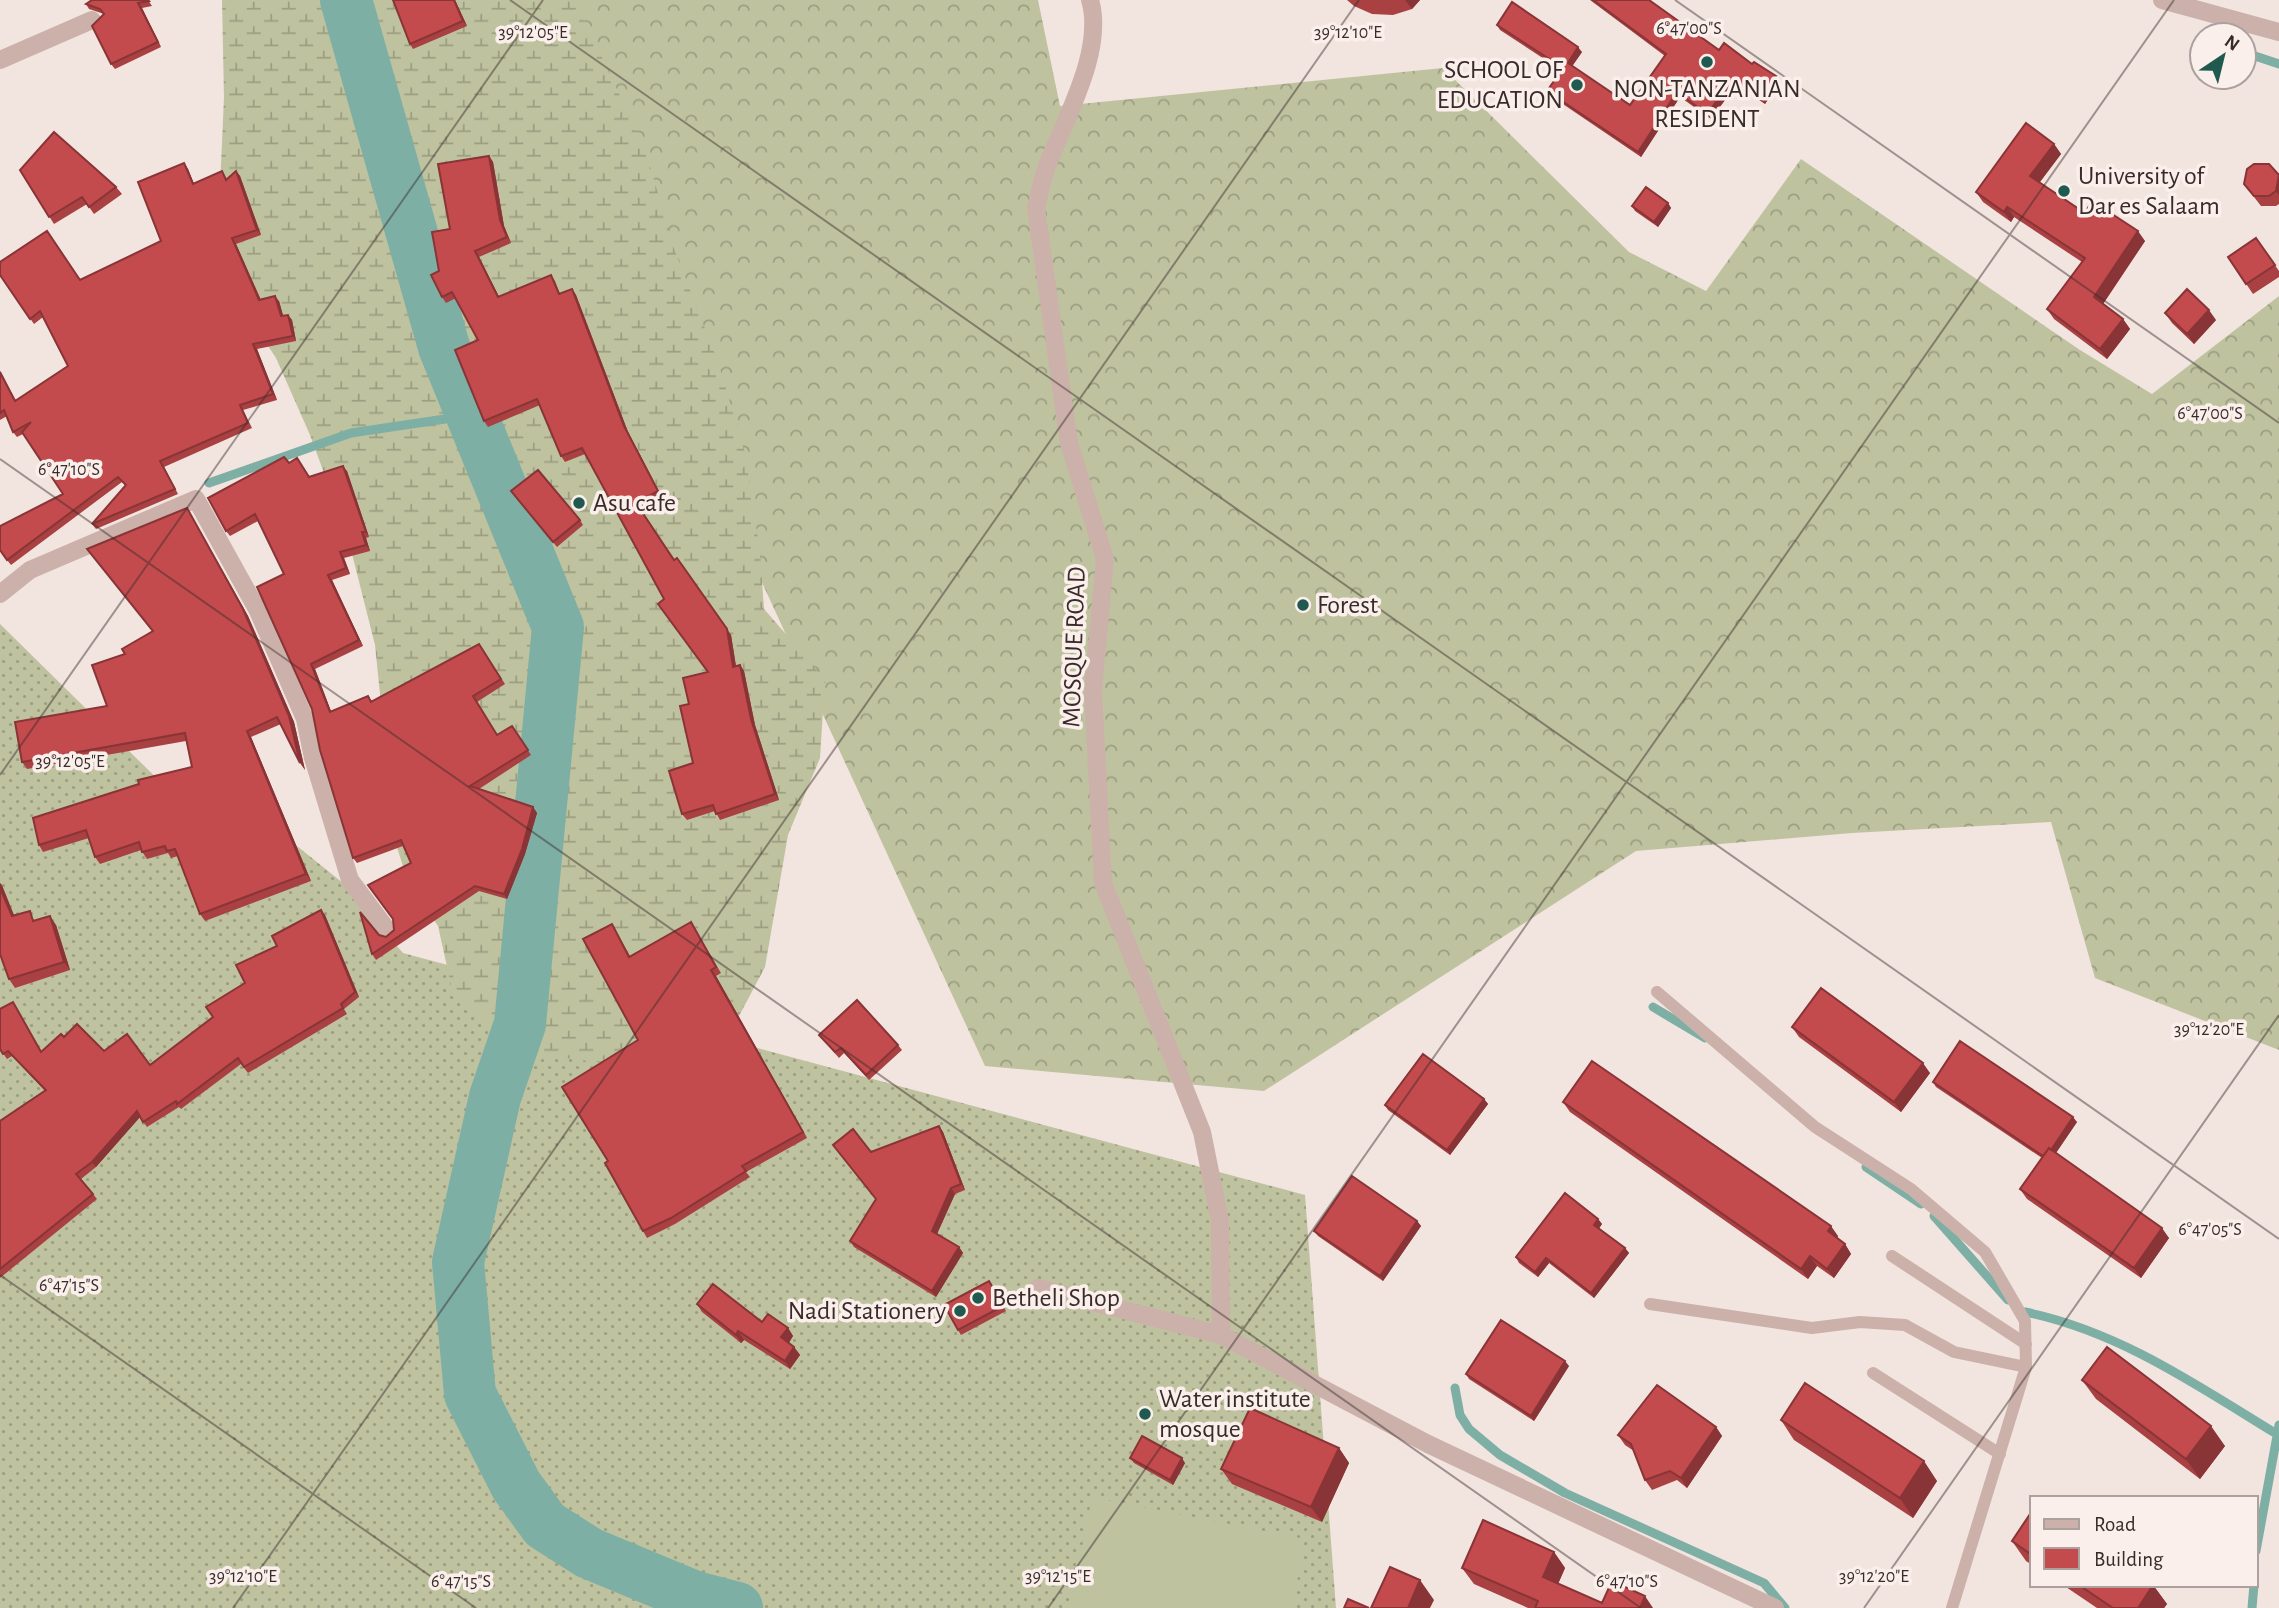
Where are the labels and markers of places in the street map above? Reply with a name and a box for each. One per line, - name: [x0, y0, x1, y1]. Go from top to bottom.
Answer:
- marker: NON-TANZANIAN RESIDENT: [1699, 54, 1715, 70]
- place label: SCHOOL OF EDUCATION: [1437, 57, 1564, 113]
- place label: NON-TANZANIAN RESIDENT: [1613, 76, 1801, 132]
- marker: SCHOOL OF EDUCATION: [1569, 77, 1585, 93]
- place label: University of Dar es Salaam: [2078, 163, 2220, 219]
- marker: University of Dar es Salaam: [2056, 183, 2072, 199]
- place label: Asu cafe: [593, 490, 676, 516]
- marker: Asu cafe: [571, 495, 587, 511]
- place label: Forest: [1317, 592, 1378, 618]
- marker: Forest: [1295, 597, 1311, 613]
- place label: Betheli Shop: [992, 1285, 1120, 1311]
- marker: Betheli Shop: [970, 1290, 986, 1306]
- place label: Nadi Stationery: [788, 1298, 946, 1324]
- marker: Nadi Stationery: [952, 1303, 968, 1319]
- place label: Water institute mosque: [1159, 1386, 1311, 1442]
- marker: Water institute mosque: [1137, 1406, 1153, 1422]

